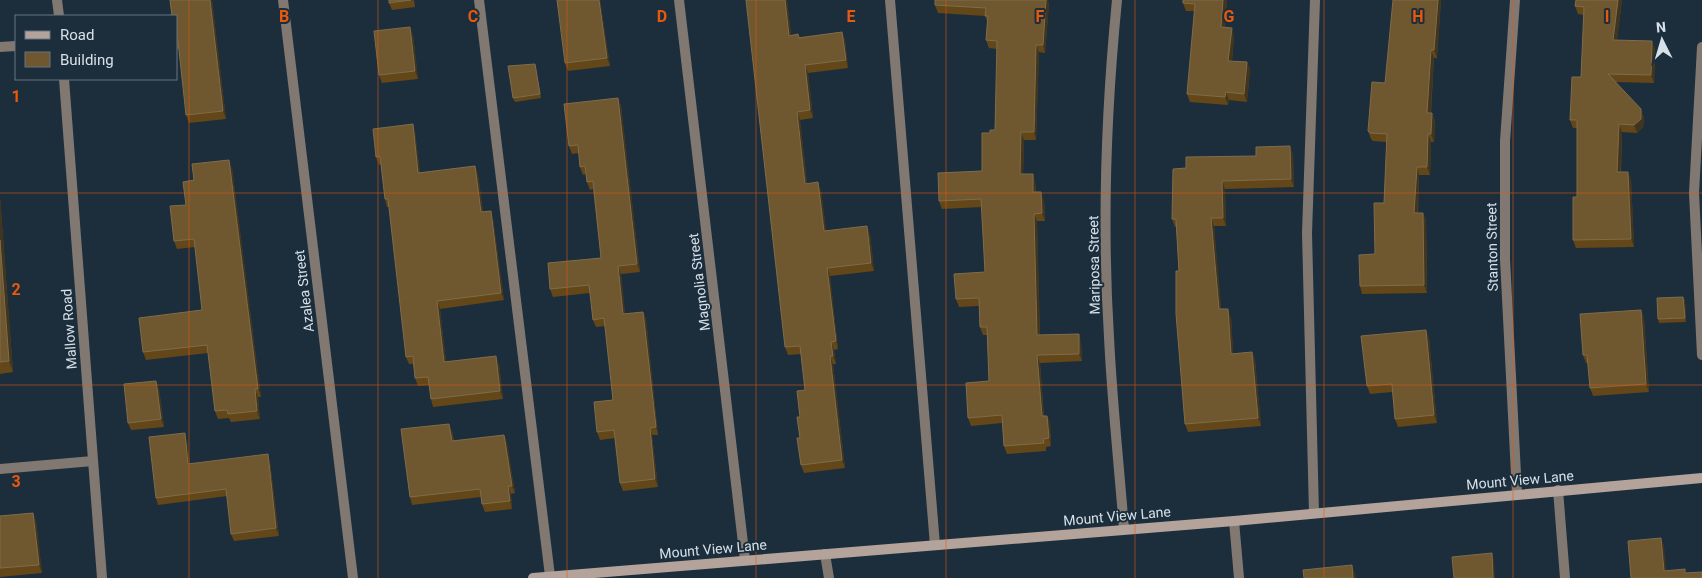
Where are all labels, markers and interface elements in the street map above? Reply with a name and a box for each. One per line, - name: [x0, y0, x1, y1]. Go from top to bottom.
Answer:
- text: B: [279, 7, 289, 26]
- text: C: [468, 7, 478, 26]
- text: D: [657, 7, 667, 26]
- text: E: [847, 7, 856, 26]
- text: F: [1036, 7, 1045, 26]
- text: G: [1224, 7, 1235, 26]
- text: H: [1412, 7, 1424, 26]
- text: I: [1605, 7, 1609, 26]
- legend: [15, 15, 178, 80]
- north arrow: [1637, 15, 1687, 65]
- text: N: [1655, 19, 1666, 35]
- text: Road: [60, 26, 94, 44]
- text: Building: [60, 51, 114, 69]
- text: 1: [11, 87, 21, 106]
- street label: Stanton Street: [1483, 202, 1501, 292]
- street label: Mariposa Street: [1085, 215, 1103, 315]
- street label: Magnolia Street: [685, 232, 713, 332]
- street label: Azalea Street: [291, 249, 317, 333]
- text: 2: [11, 280, 21, 299]
- street label: Mallow Road: [58, 288, 80, 370]
- street label: Mount View Lane: [1466, 467, 1574, 493]
- text: 3: [11, 472, 21, 491]
- street label: Mount View Lane: [1063, 503, 1171, 529]
- street label: Mount View Lane: [659, 536, 767, 562]

